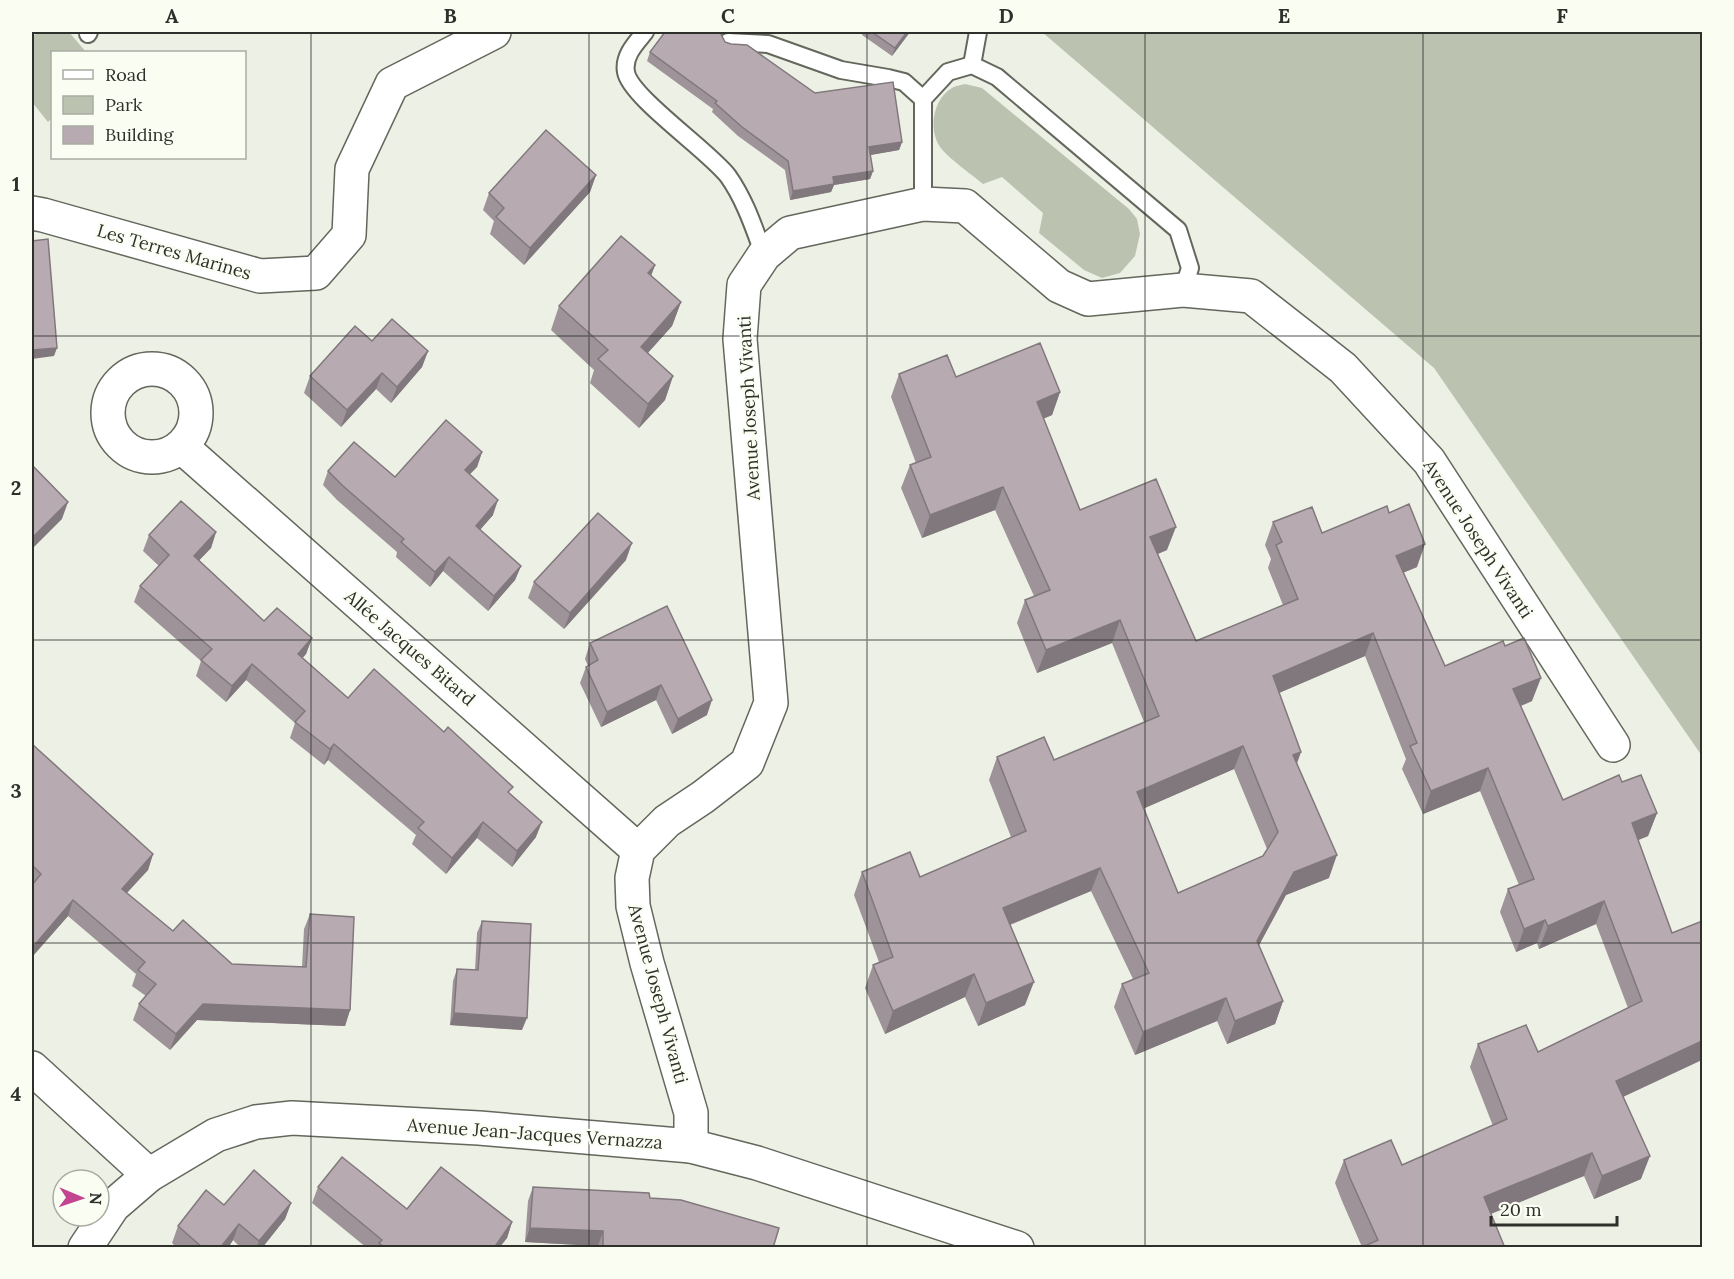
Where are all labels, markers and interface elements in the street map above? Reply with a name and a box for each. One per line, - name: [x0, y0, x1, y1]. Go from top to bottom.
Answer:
- text: A: [165, 3, 179, 28]
- text: B: [443, 3, 457, 28]
- text: C: [721, 3, 735, 28]
- text: D: [998, 3, 1014, 28]
- text: E: [1278, 3, 1290, 28]
- text: F: [1556, 3, 1568, 28]
- legend: [51, 51, 246, 159]
- text: Road: [105, 63, 147, 86]
- text: Park: [105, 93, 143, 116]
- text: Building: [105, 123, 175, 146]
- text: 1: [12, 171, 20, 196]
- street label: Les Terres Marines: [94, 218, 254, 285]
- street label: Avenue Joseph Vivanti: [732, 315, 765, 502]
- street label: Avenue Joseph Vivanti: [1418, 454, 1538, 623]
- text: 2: [11, 475, 21, 500]
- street label: Allée Jacques Bitard: [340, 584, 480, 711]
- text: 3: [10, 778, 22, 803]
- street label: Avenue Joseph Vivanti: [623, 901, 694, 1086]
- text: 4: [11, 1081, 22, 1106]
- street label: Avenue Jean-Jacques Vernazza: [406, 1113, 664, 1154]
- north arrow: [51, 1168, 111, 1228]
- scale bar: [1491, 1189, 1617, 1227]
- text: N: [86, 1192, 106, 1205]
- text: 20 m: [1500, 1198, 1542, 1221]

